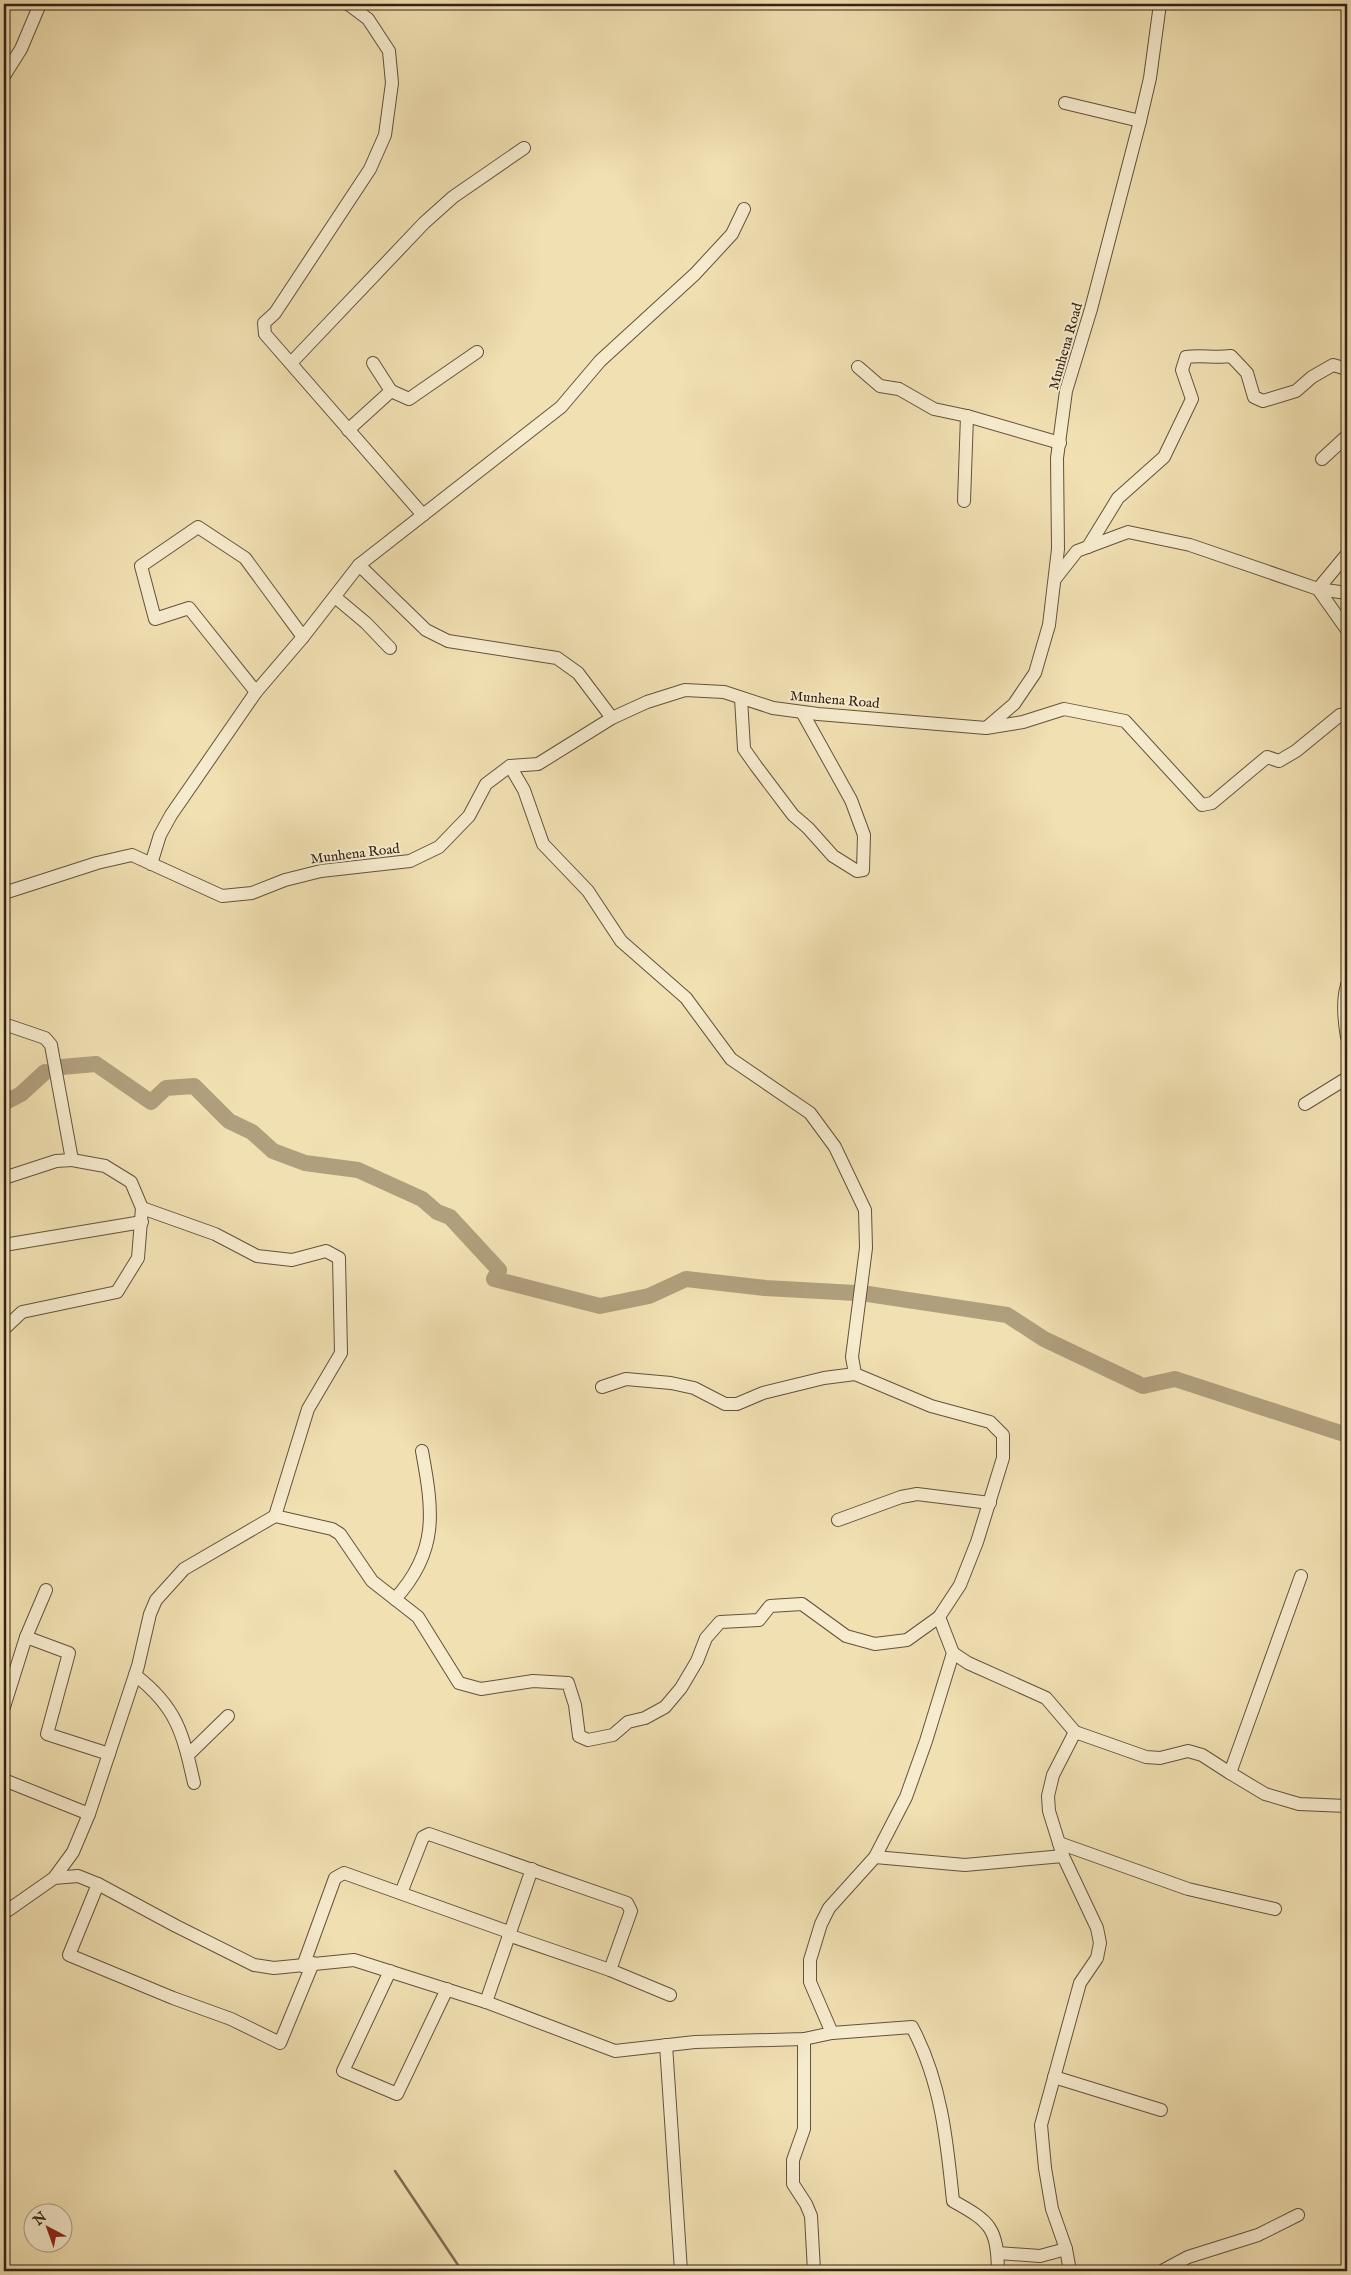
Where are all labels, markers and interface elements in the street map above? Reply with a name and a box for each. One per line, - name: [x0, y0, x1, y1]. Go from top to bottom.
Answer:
- street label: Munhena Road: [1045, 300, 1087, 392]
- street label: Munhena Road: [789, 687, 881, 713]
- street label: Munhena Road: [309, 840, 401, 868]
- north arrow: [22, 2202, 72, 2252]
- text: N: [29, 2208, 51, 2230]

